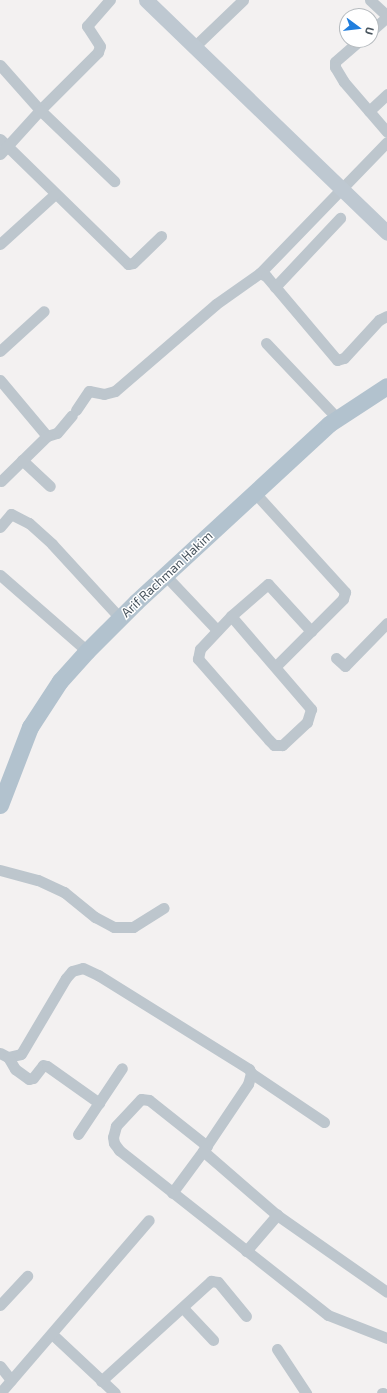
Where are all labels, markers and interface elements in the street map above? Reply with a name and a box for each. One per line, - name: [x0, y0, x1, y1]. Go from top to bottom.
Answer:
- north arrow: [339, 8, 379, 48]
- text: U: [363, 26, 377, 36]
- street label: Arif Rachman Hakim: [118, 528, 216, 620]

